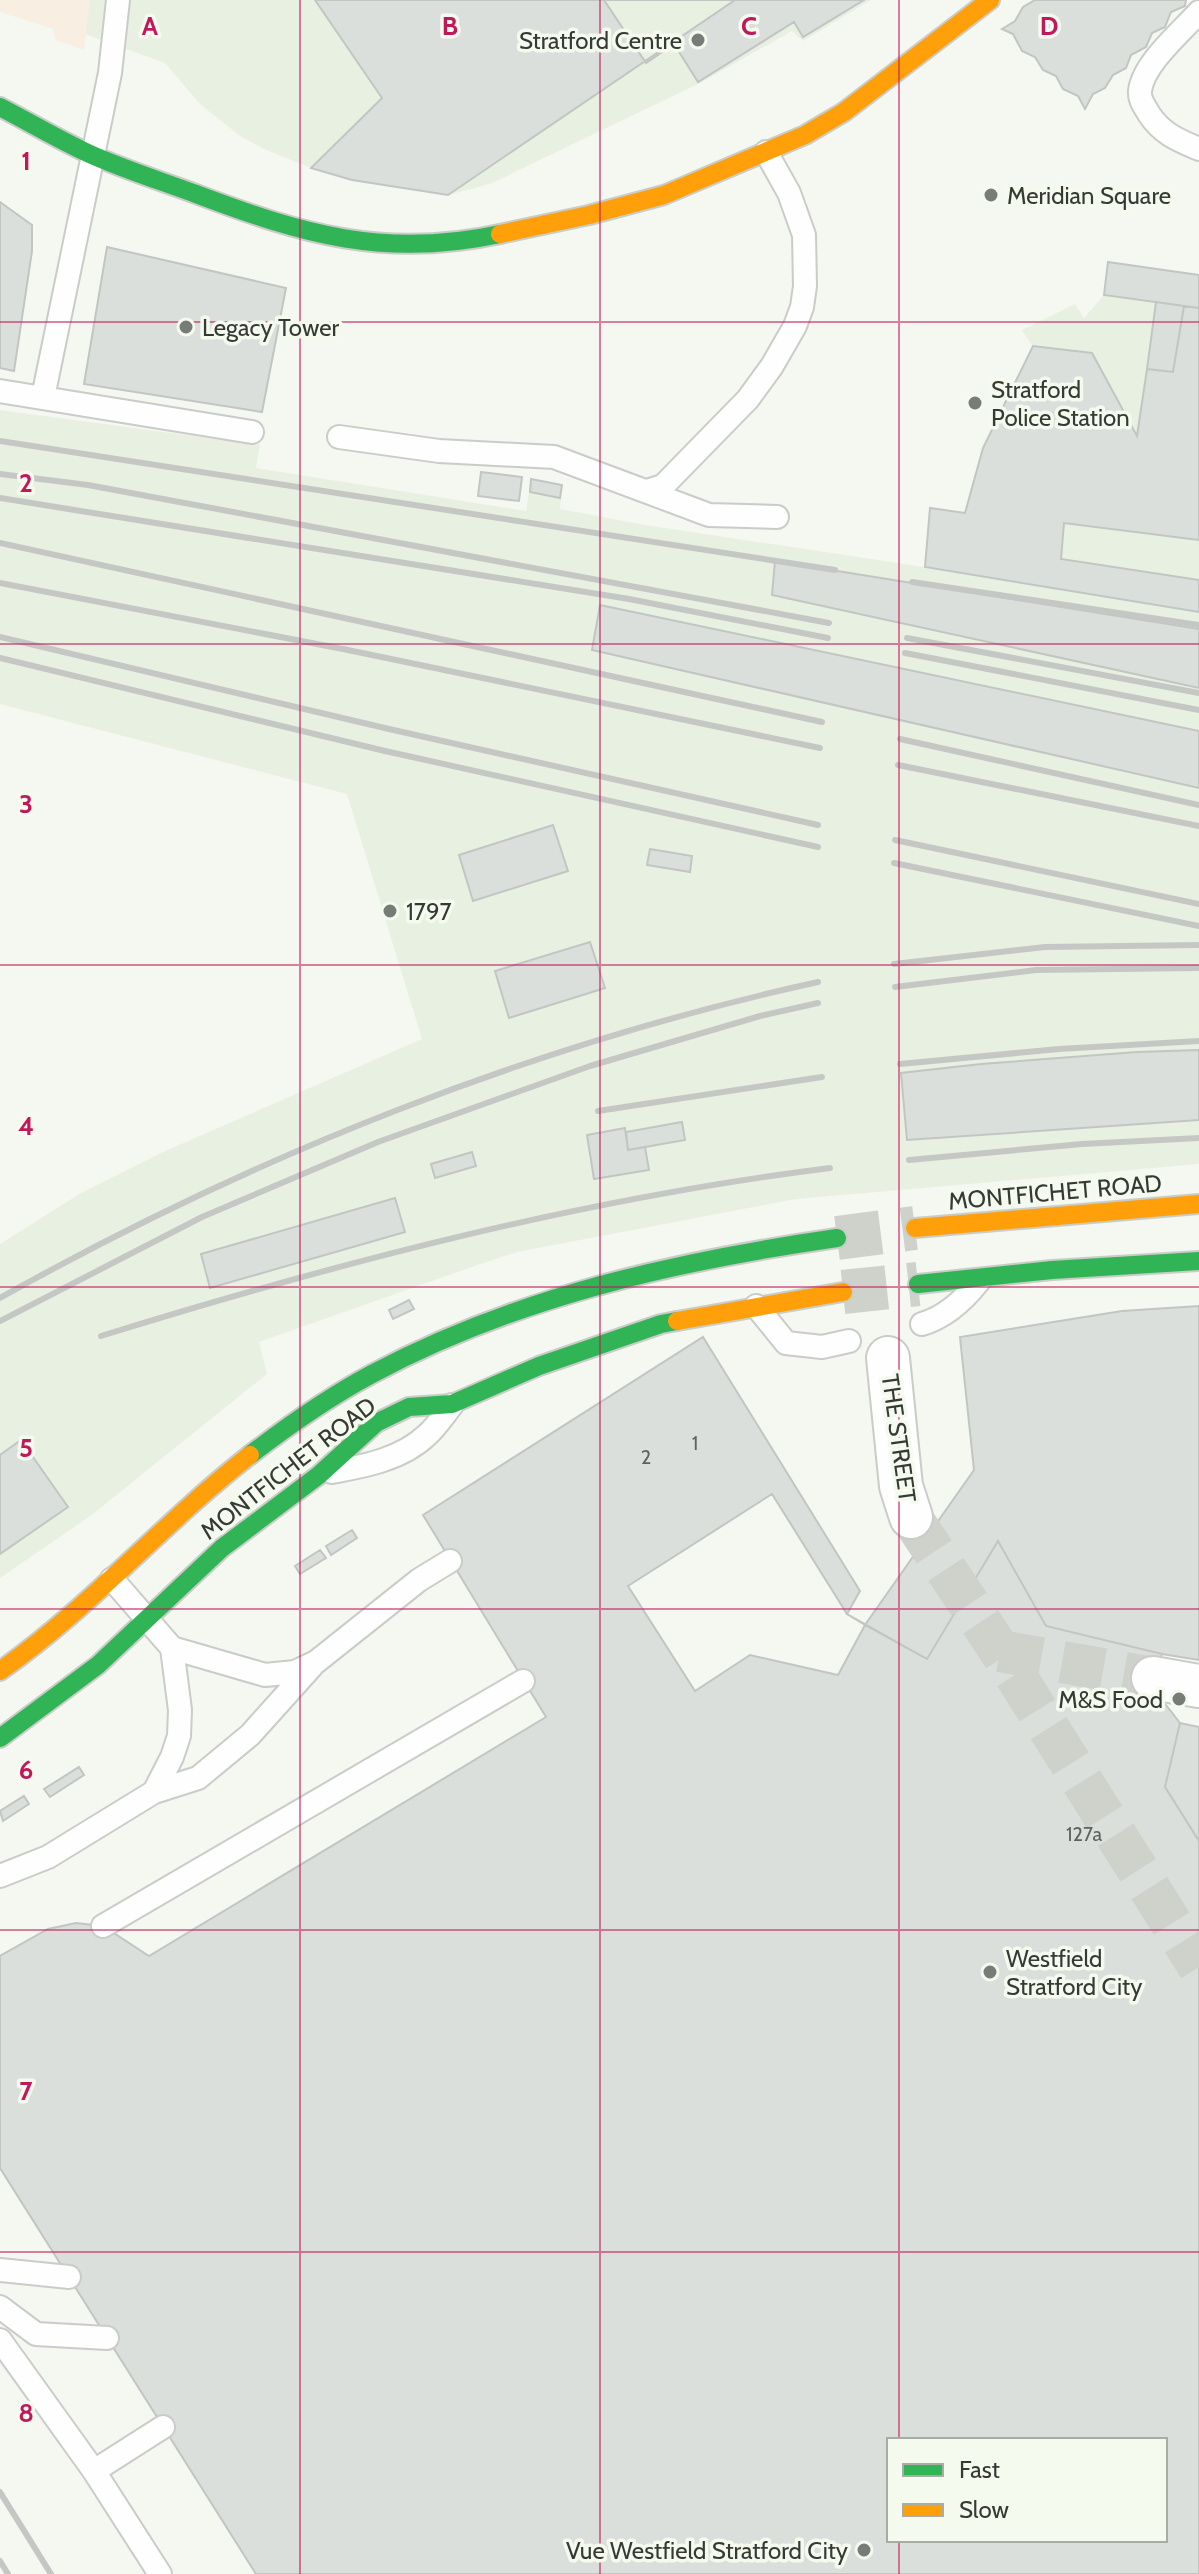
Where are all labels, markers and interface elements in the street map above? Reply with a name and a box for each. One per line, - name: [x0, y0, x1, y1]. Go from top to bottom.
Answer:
- text: A: [142, 10, 159, 42]
- text: B: [442, 10, 458, 42]
- text: C: [741, 10, 757, 42]
- text: D: [1040, 10, 1058, 42]
- place label: Stratford Centre: [519, 26, 682, 55]
- marker: Stratford Centre: [689, 31, 707, 49]
- text: 1: [21, 145, 31, 177]
- place label: Meridian Square: [1007, 181, 1171, 210]
- marker: Meridian Square: [982, 186, 1000, 204]
- place label: Legacy Tower: [202, 313, 340, 342]
- marker: Legacy Tower: [177, 318, 195, 336]
- place label: Stratford Police Station: [991, 375, 1130, 432]
- marker: Stratford Police Station: [966, 394, 984, 412]
- text: 2: [19, 467, 33, 499]
- text: 3: [19, 788, 33, 820]
- place label: 1797: [406, 897, 452, 926]
- marker: 1797: [381, 902, 399, 920]
- text: 4: [18, 1110, 34, 1142]
- street label: MONTFICHET ROAD: [947, 1168, 1163, 1216]
- street label: THE STREET: [876, 1372, 922, 1504]
- street label: MONTFICHET ROAD: [195, 1391, 381, 1545]
- house number: 1: [692, 1431, 698, 1455]
- text: 5: [19, 1432, 33, 1464]
- house number: 2: [641, 1445, 651, 1469]
- place label: M&S Food: [1058, 1685, 1163, 1714]
- marker: M&S Food: [1170, 1690, 1188, 1708]
- text: 6: [19, 1754, 33, 1786]
- house number: 127a: [1066, 1822, 1102, 1846]
- place label: Westfield Stratford City: [1006, 1944, 1142, 2001]
- marker: Westfield Stratford City: [981, 1963, 999, 1981]
- text: 7: [19, 2075, 33, 2107]
- text: 8: [18, 2397, 34, 2429]
- legend: [887, 2438, 1167, 2542]
- text: Fast: [959, 2455, 1000, 2484]
- text: Slow: [959, 2495, 1009, 2524]
- place label: Vue Westfield Stratford City: [566, 2536, 848, 2565]
- marker: Vue Westfield Stratford City: [855, 2541, 873, 2559]

